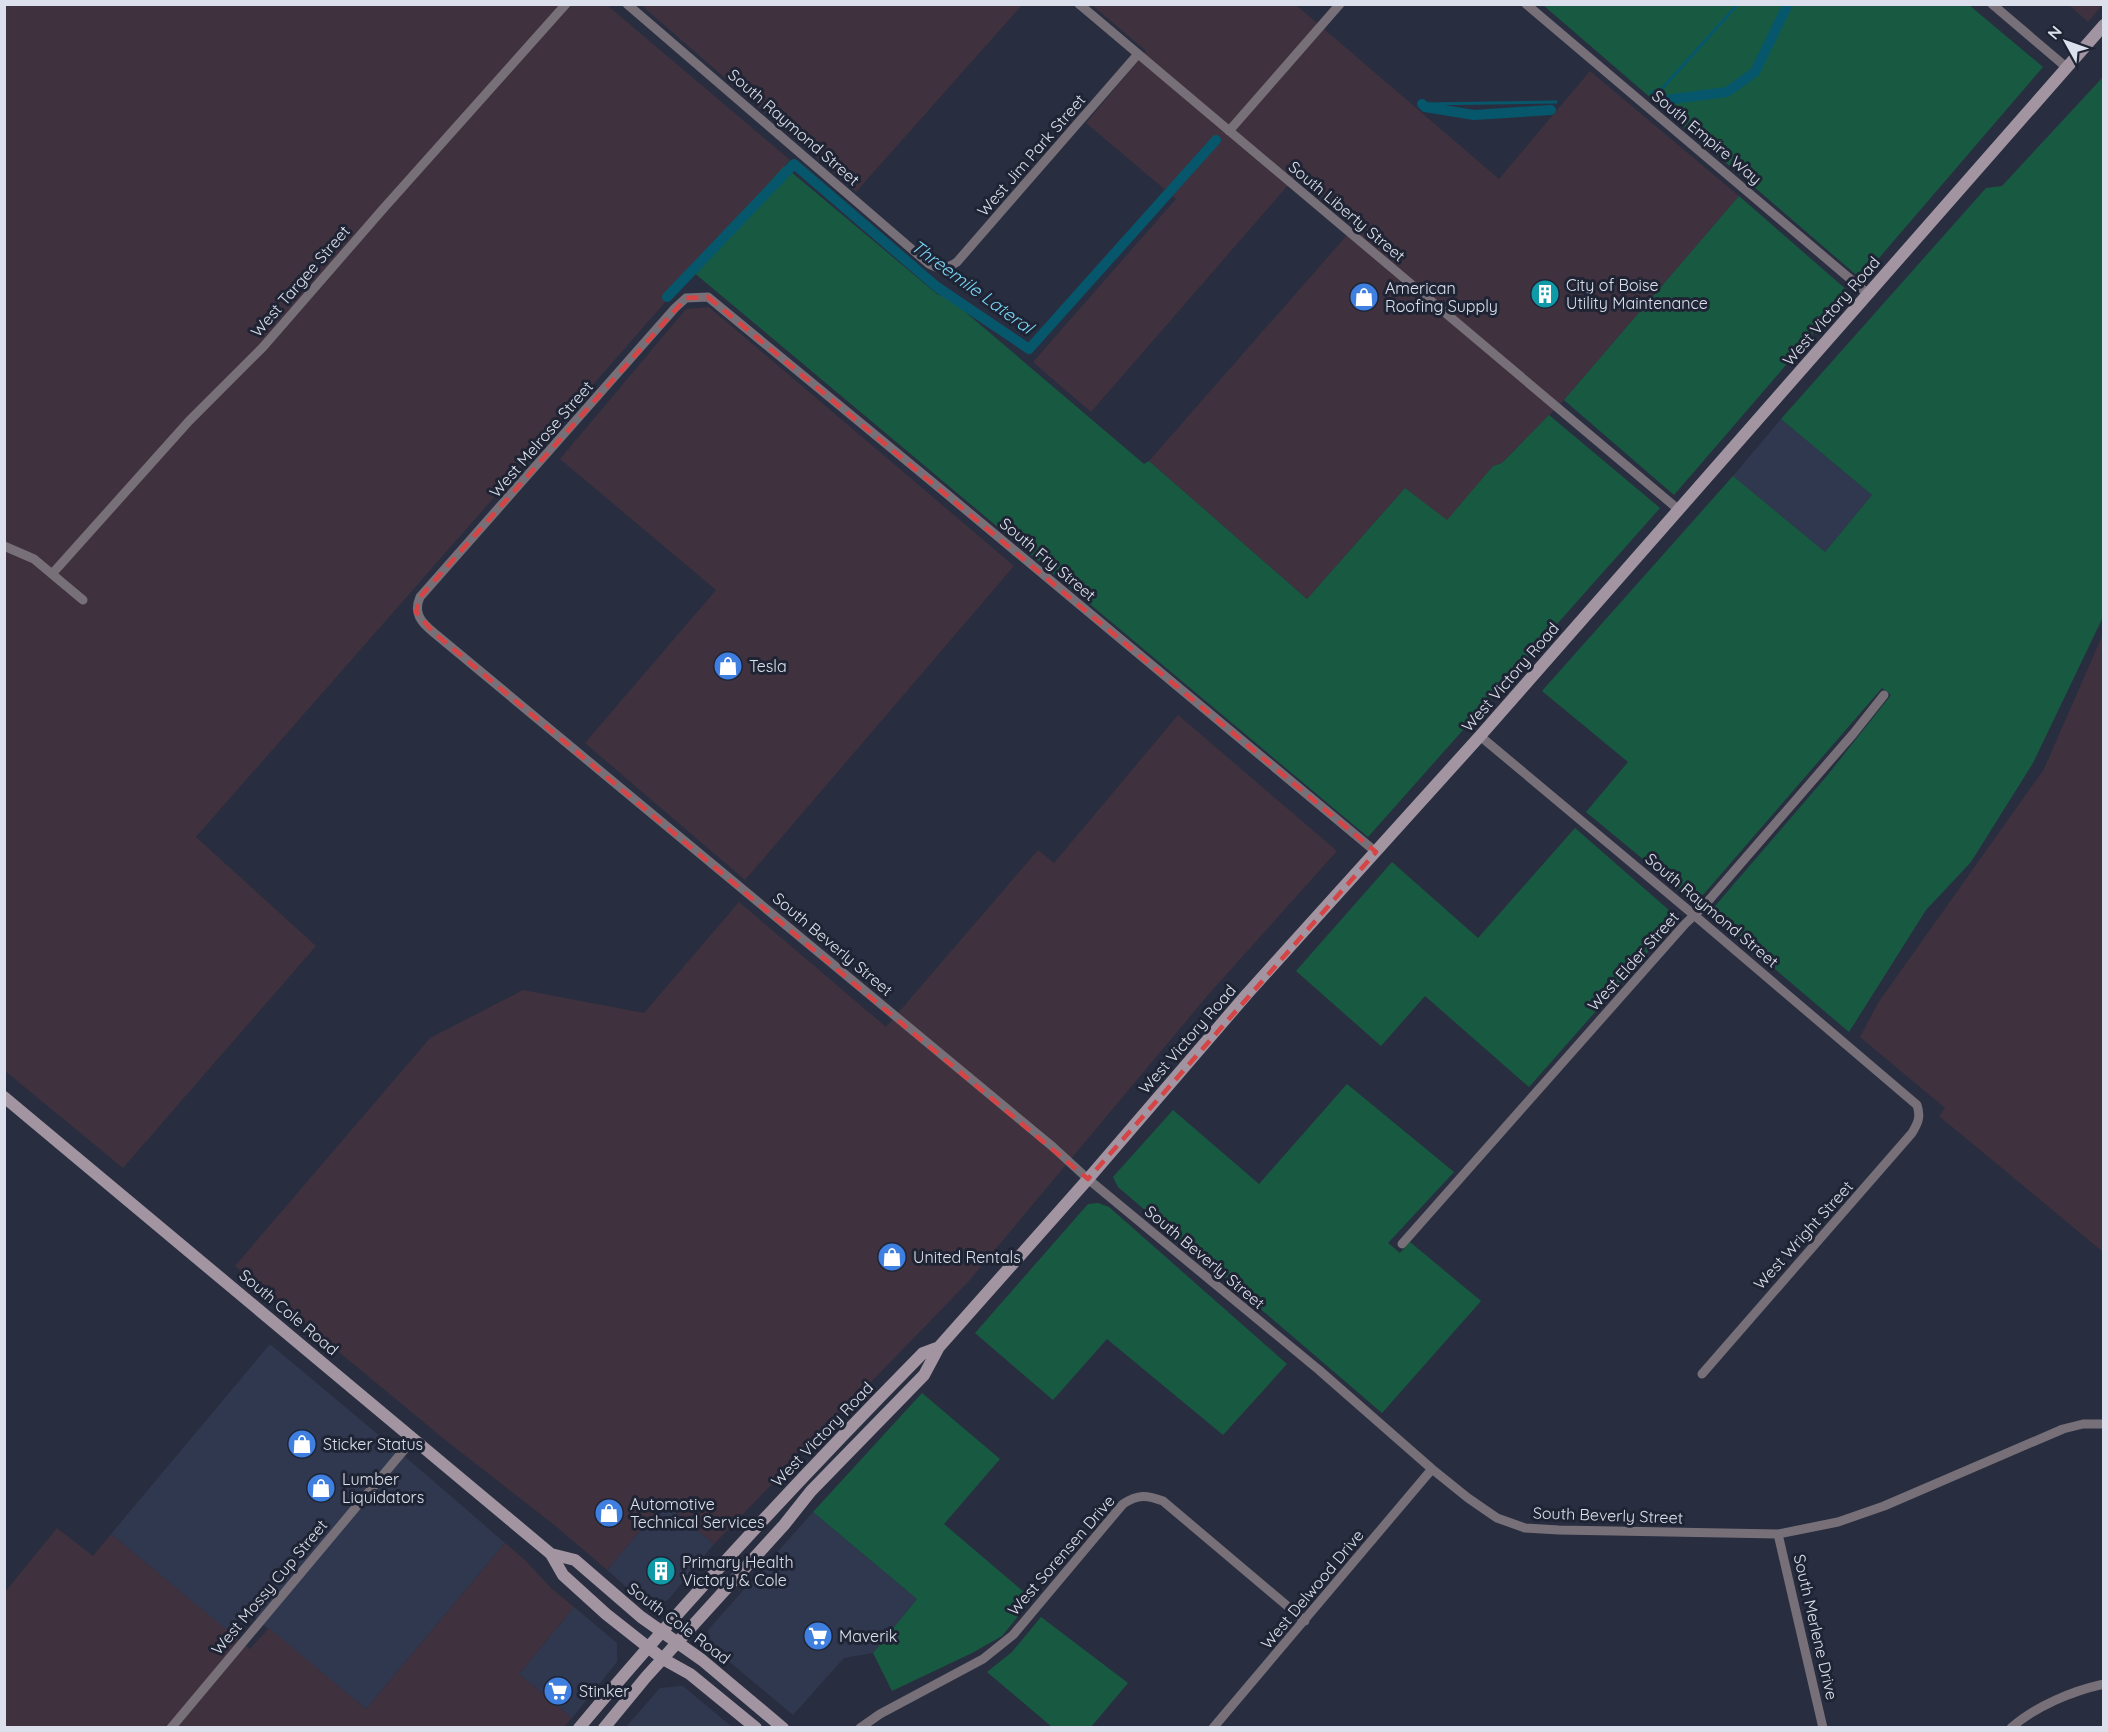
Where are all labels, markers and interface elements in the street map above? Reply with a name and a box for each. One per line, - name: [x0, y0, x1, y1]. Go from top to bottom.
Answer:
- north arrow: [2036, 12, 2096, 72]
- text: N: [2043, 21, 2066, 43]
- street label: South Raymond Street: [724, 65, 864, 189]
- street label: South Empire Way: [1648, 85, 1766, 189]
- street label: West Jim Park Street: [973, 90, 1089, 220]
- street label: South Liberty Street: [1285, 156, 1409, 266]
- street label: West Targee Street: [246, 221, 354, 341]
- water label: Threemile Lateral: [907, 234, 1039, 340]
- street label: West Victory Road: [1778, 252, 1884, 370]
- place label: City of Boise Utility Maintenance: [1566, 275, 1708, 313]
- place label: American Roofing Supply: [1385, 278, 1498, 316]
- building icon: City of Boise Utility Maintenance: [1529, 278, 1561, 310]
- shop icon: American Roofing Supply: [1348, 281, 1380, 313]
- street label: West Melrose Street: [485, 377, 597, 501]
- street label: South Fry Street: [996, 513, 1100, 605]
- street label: West Victory Road: [1457, 618, 1563, 736]
- shop icon: Tesla: [712, 650, 744, 682]
- place label: Tesla: [749, 656, 787, 676]
- street label: South Raymond Street: [1641, 849, 1783, 971]
- street label: South Beverly Street: [769, 888, 897, 1000]
- street label: West Elder Street: [1583, 907, 1683, 1015]
- street label: West Victory Road: [1134, 980, 1240, 1098]
- street label: West Wright Street: [1749, 1177, 1857, 1293]
- street label: South Beverly Street: [1141, 1201, 1269, 1313]
- shop icon: United Rentals: [876, 1241, 908, 1273]
- place label: United Rentals: [913, 1247, 1021, 1267]
- street label: South Cole Road: [235, 1265, 343, 1359]
- street label: West Victory Road: [767, 1377, 877, 1491]
- shop icon: Sticker Status: [286, 1428, 318, 1460]
- place label: Sticker Status: [323, 1434, 423, 1454]
- place label: Lumber Liquidators: [342, 1469, 424, 1507]
- shop icon: Lumber Liquidators: [305, 1472, 337, 1504]
- street label: West Sorensen Drive: [1003, 1491, 1119, 1619]
- place label: Automotive Technical Services: [630, 1494, 765, 1532]
- shop icon: Automotive Technical Services: [593, 1497, 625, 1529]
- street label: South Beverly Street: [1533, 1502, 1683, 1528]
- street label: West Mossy Cup Street: [207, 1515, 331, 1659]
- street label: West Delwood Drive: [1256, 1525, 1368, 1653]
- place label: Primary Health Victory & Cole: [682, 1552, 794, 1590]
- street label: South Merlene Drive: [1790, 1552, 1842, 1702]
- building icon: Primary Health Victory & Cole: [645, 1555, 677, 1587]
- street label: South Cole Road: [624, 1578, 734, 1668]
- supermarket icon: Maverik: [802, 1620, 834, 1652]
- place label: Maverik: [839, 1626, 897, 1646]
- supermarket icon: Stinker: [542, 1675, 574, 1707]
- place label: Stinker: [579, 1681, 630, 1701]

